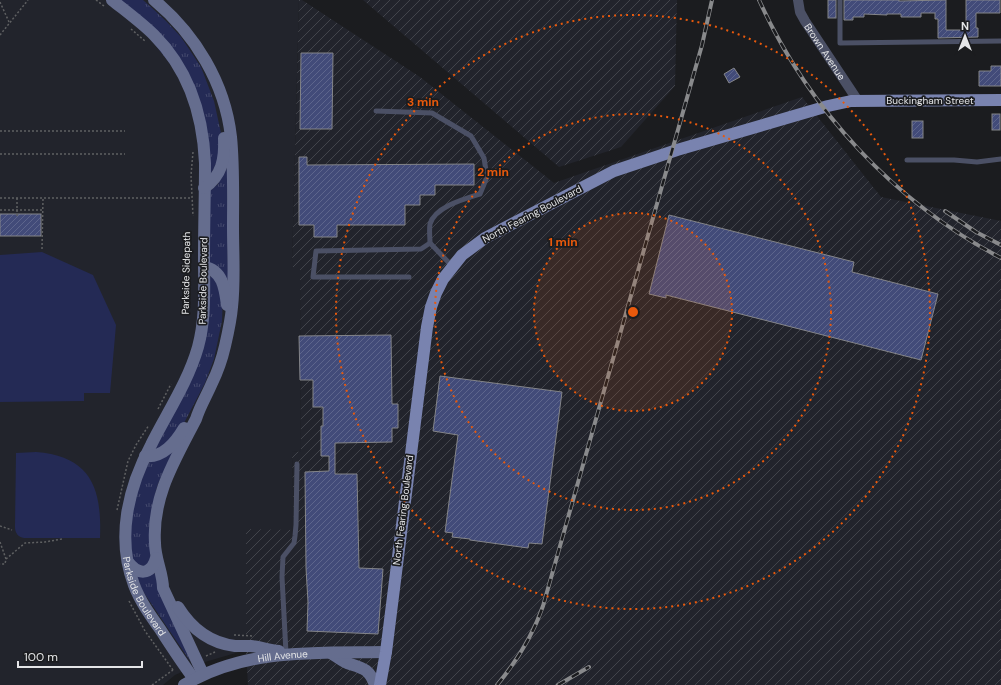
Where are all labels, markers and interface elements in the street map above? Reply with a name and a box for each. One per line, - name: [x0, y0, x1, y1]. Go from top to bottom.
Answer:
- north arrow: [945, 16, 985, 56]
- text: N: [961, 19, 969, 33]
- street label: Brown Avenue: [802, 21, 849, 83]
- text: 3 min: [407, 94, 439, 110]
- street label: Buckingham Street: [886, 94, 974, 107]
- text: 2 min: [477, 164, 509, 180]
- street label: North Fearing Boulevard: [480, 182, 584, 246]
- street label: Parkside Sidepath: [179, 231, 193, 315]
- text: 1 min: [548, 234, 578, 250]
- street label: Parkside Boulevard: [196, 237, 210, 325]
- centre of rings: [626, 305, 640, 319]
- street label: North Fearing Boulevard: [390, 454, 416, 566]
- street label: Parkside Boulevard: [120, 556, 169, 638]
- scale bar: [18, 643, 142, 669]
- street label: Hill Avenue: [257, 647, 308, 665]
- text: 100 m: [24, 649, 58, 665]

